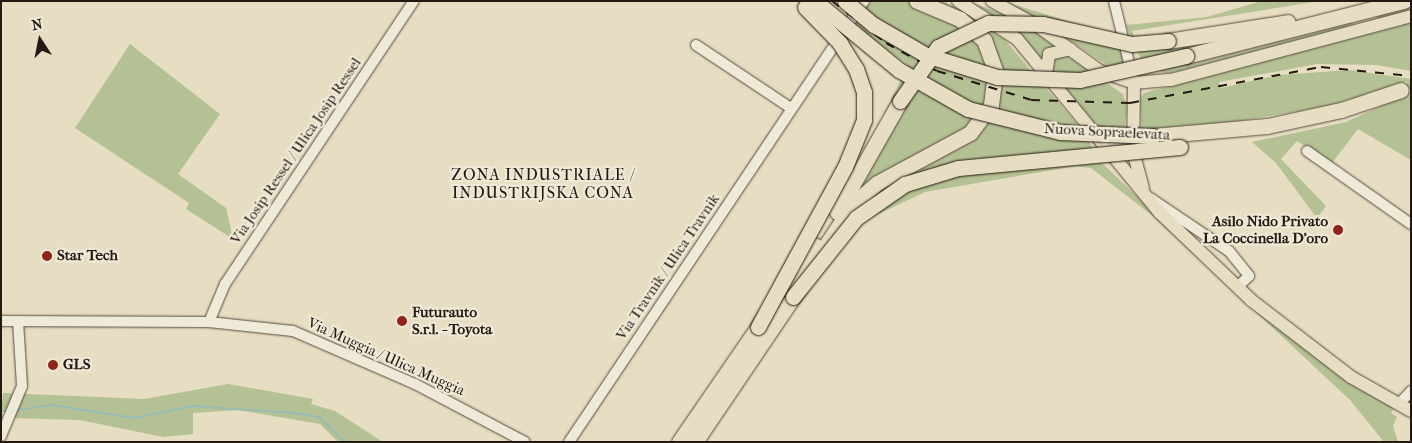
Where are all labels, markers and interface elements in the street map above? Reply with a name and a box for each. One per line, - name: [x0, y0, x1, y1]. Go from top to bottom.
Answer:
- north arrow: [15, 15, 65, 65]
- text: N: [30, 15, 44, 34]
- street label: Via Josip Ressel / Ulica Josip Ressel: [227, 54, 365, 248]
- street label: Nuova Sopraelevata: [1043, 120, 1171, 144]
- district label: ZONA INDUSTRIALE / INDUSTRIJSKA CONA: [449, 165, 637, 203]
- street label: Via Travnik / Ulica Travnik: [612, 191, 724, 343]
- place label: Asilo Nido Privato La Coccinella D'oro: [1203, 212, 1328, 247]
- marker: Asilo Nido Privato La Coccinella D'oro: [1332, 224, 1344, 236]
- place label: Star Tech: [57, 247, 118, 265]
- marker: Star Tech: [41, 250, 53, 262]
- place label: Futurauto S.r.l. - Toyota: [412, 303, 492, 338]
- street label: Via Muggia / Ulica Muggia: [305, 314, 467, 400]
- marker: Futurauto S.r.l. - Toyota: [396, 315, 408, 327]
- place label: GLS: [63, 356, 90, 374]
- marker: GLS: [47, 359, 59, 371]

